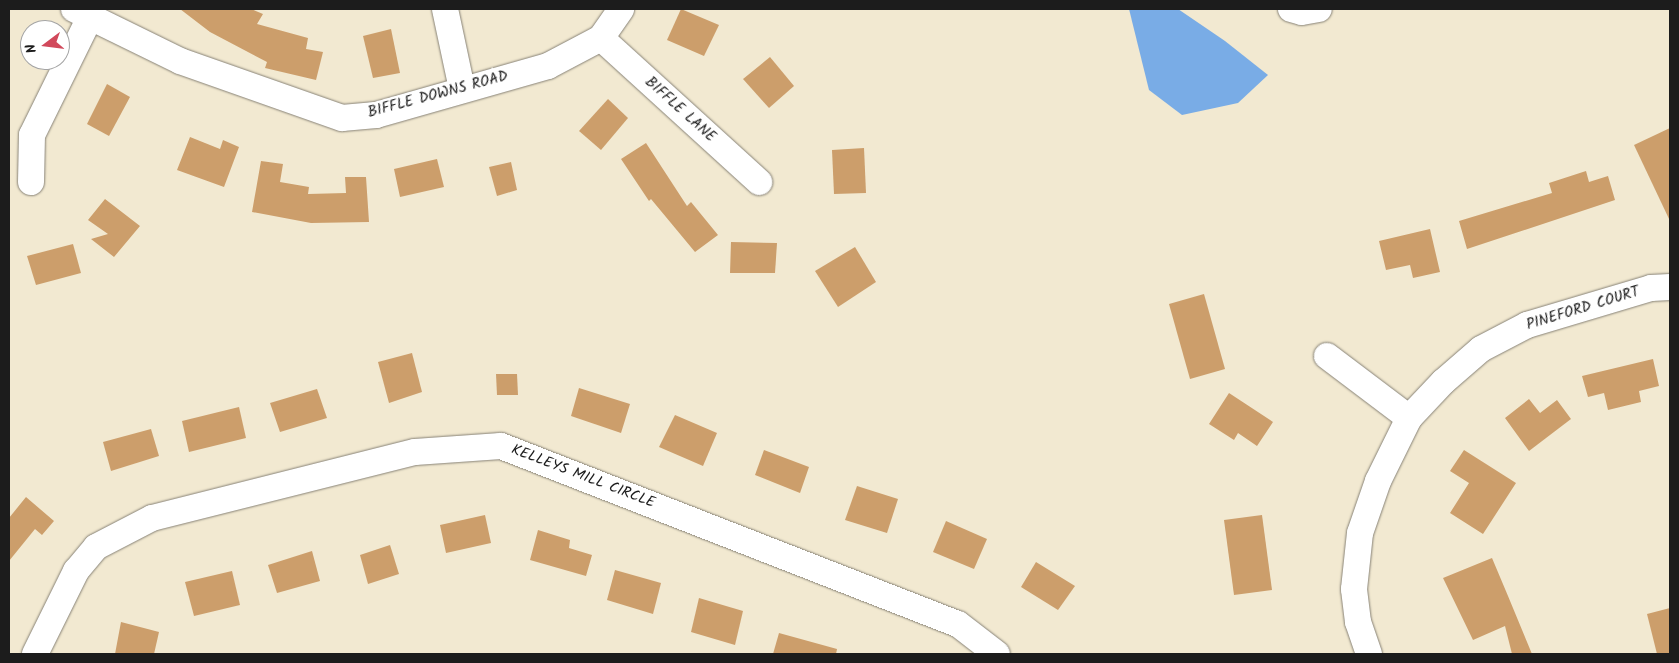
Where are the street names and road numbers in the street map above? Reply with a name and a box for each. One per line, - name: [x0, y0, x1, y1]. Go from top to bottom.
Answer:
- street label: BIFFLE DOWNS ROAD: [366, 68, 510, 122]
- street label: BIFFLE LANE: [641, 73, 719, 147]
- street label: PINEFORD COURT: [1524, 283, 1642, 335]
- street label: KELLEYS MILL CIRCLE: [509, 441, 657, 513]

